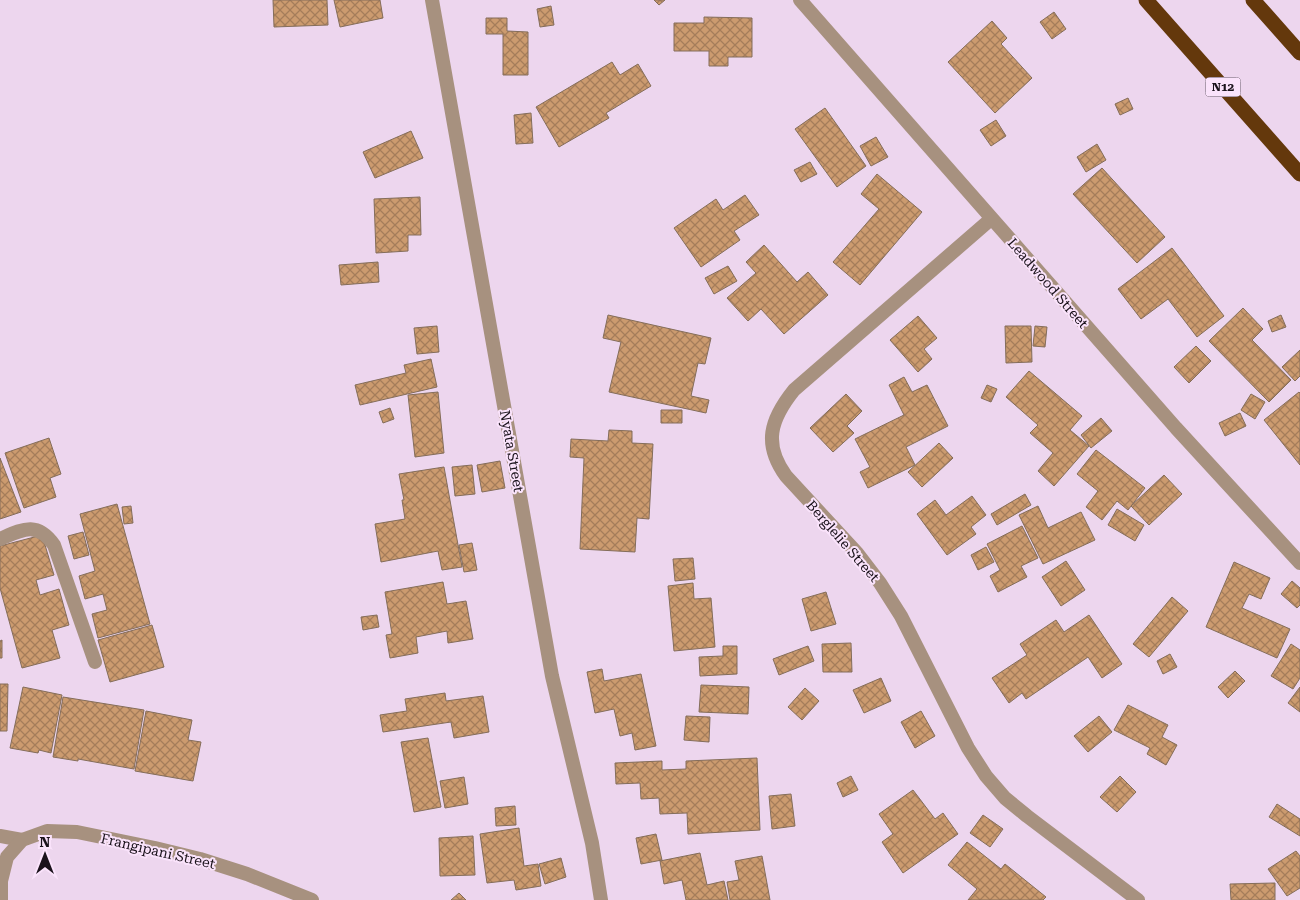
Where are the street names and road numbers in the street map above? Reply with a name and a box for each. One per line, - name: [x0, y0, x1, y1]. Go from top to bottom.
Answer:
- road number: N12: [1206, 77, 1240, 96]
- street label: Leadwood Street: [1005, 235, 1091, 331]
- street label: Nyata Street: [497, 409, 527, 493]
- street label: Berglelie Street: [803, 497, 883, 585]
- street label: Frangipani Street: [99, 830, 217, 872]

